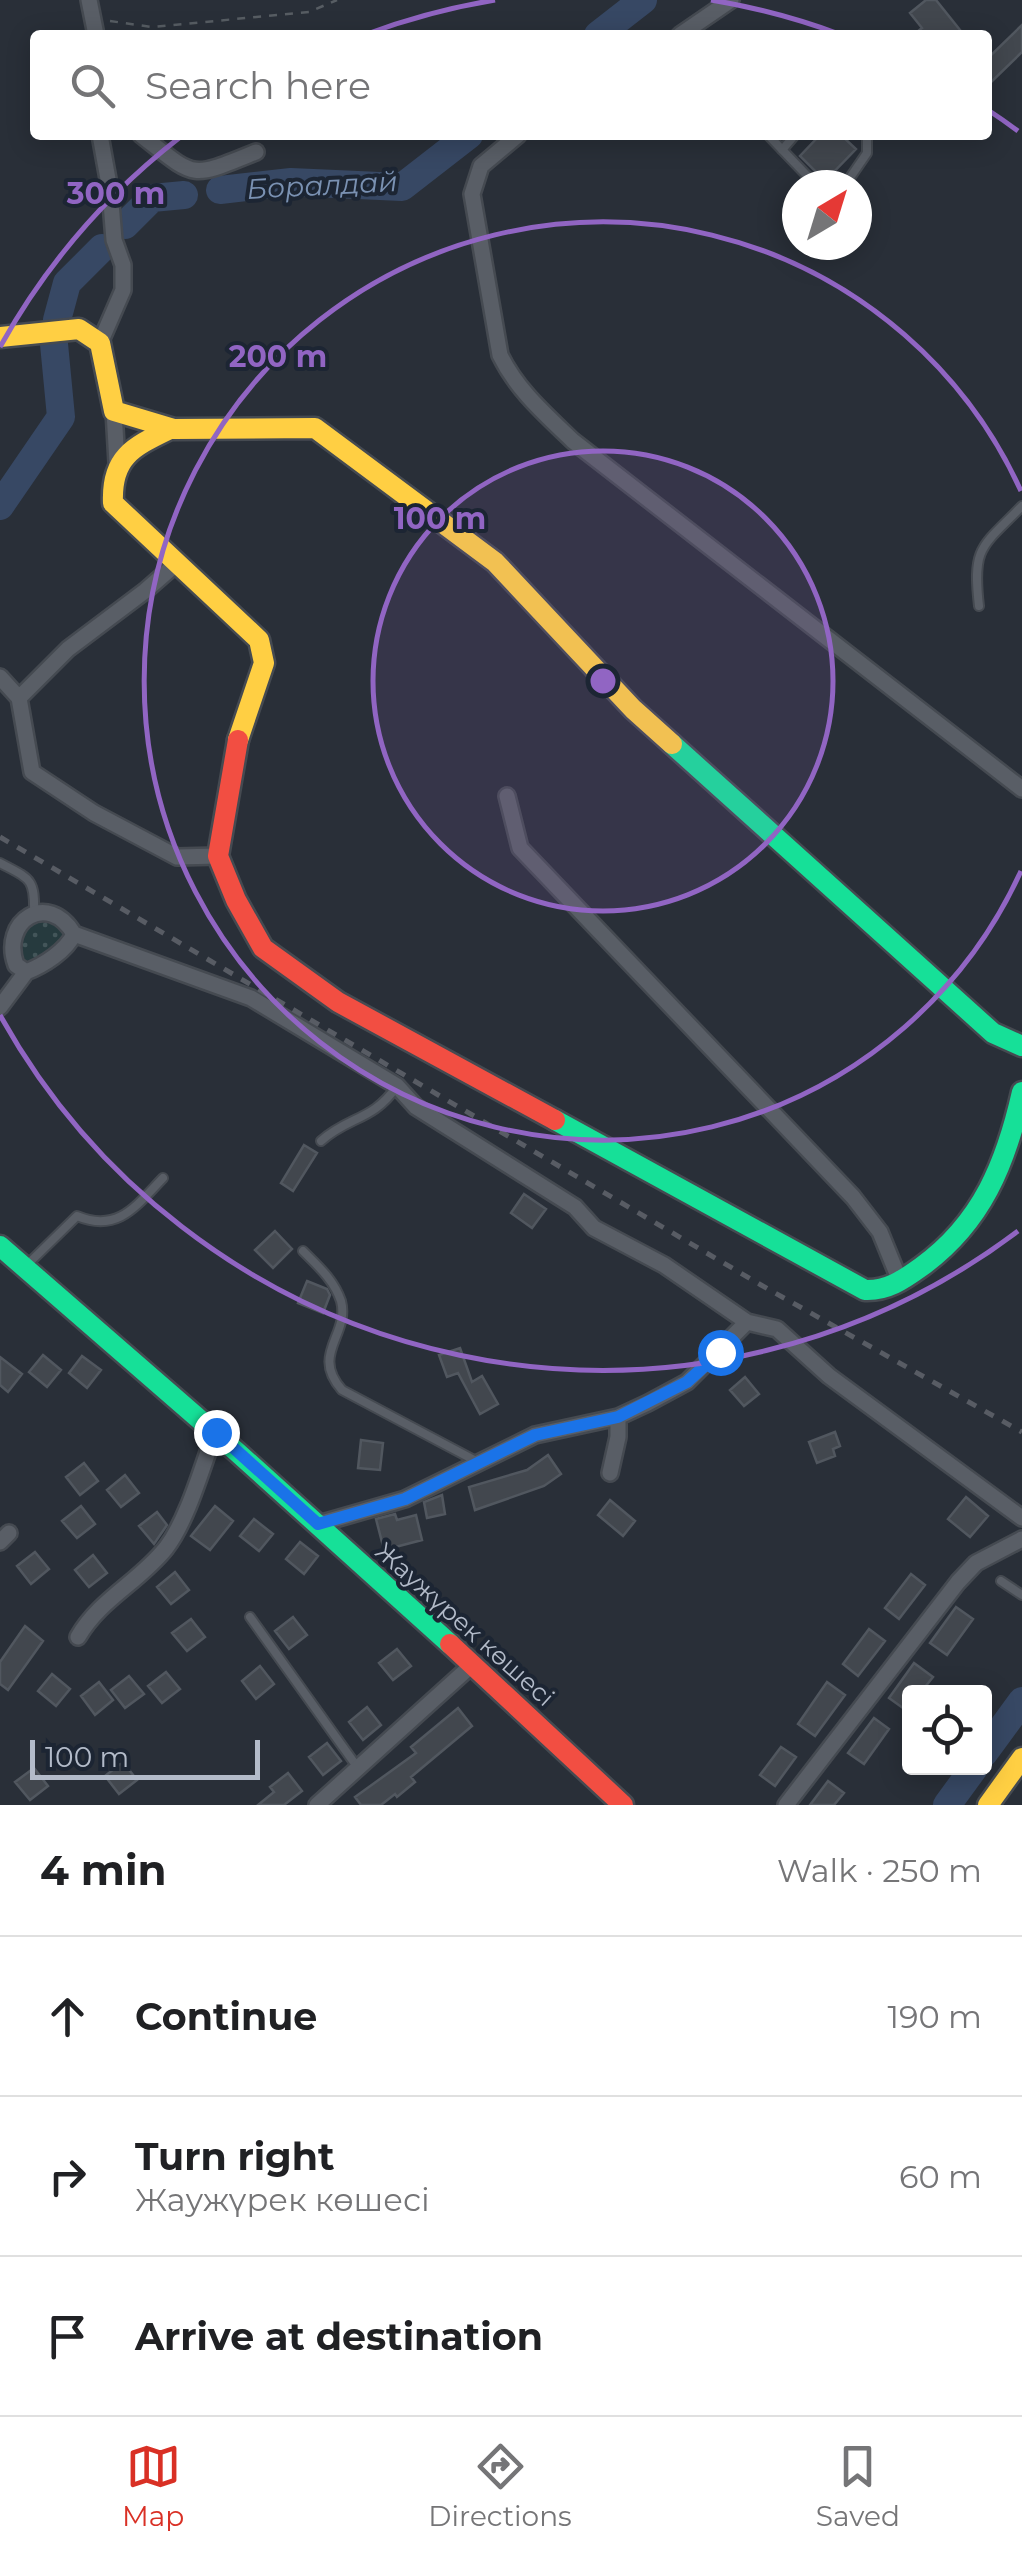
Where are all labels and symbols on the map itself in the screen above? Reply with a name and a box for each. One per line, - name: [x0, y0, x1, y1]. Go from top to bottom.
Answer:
- water label: Боралдай: [246, 164, 398, 206]
- north arrow: [782, 170, 872, 260]
- text: 300 m: [66, 175, 165, 212]
- text: 200 m: [229, 338, 327, 375]
- text: 100 m: [394, 500, 486, 537]
- centre of rings: [585, 663, 621, 699]
- route start: [698, 1330, 744, 1376]
- route end: [194, 1410, 240, 1456]
- street label: Жаужүрек көшесі: [369, 1536, 561, 1712]
- scale bar: [30, 1735, 260, 1780]

